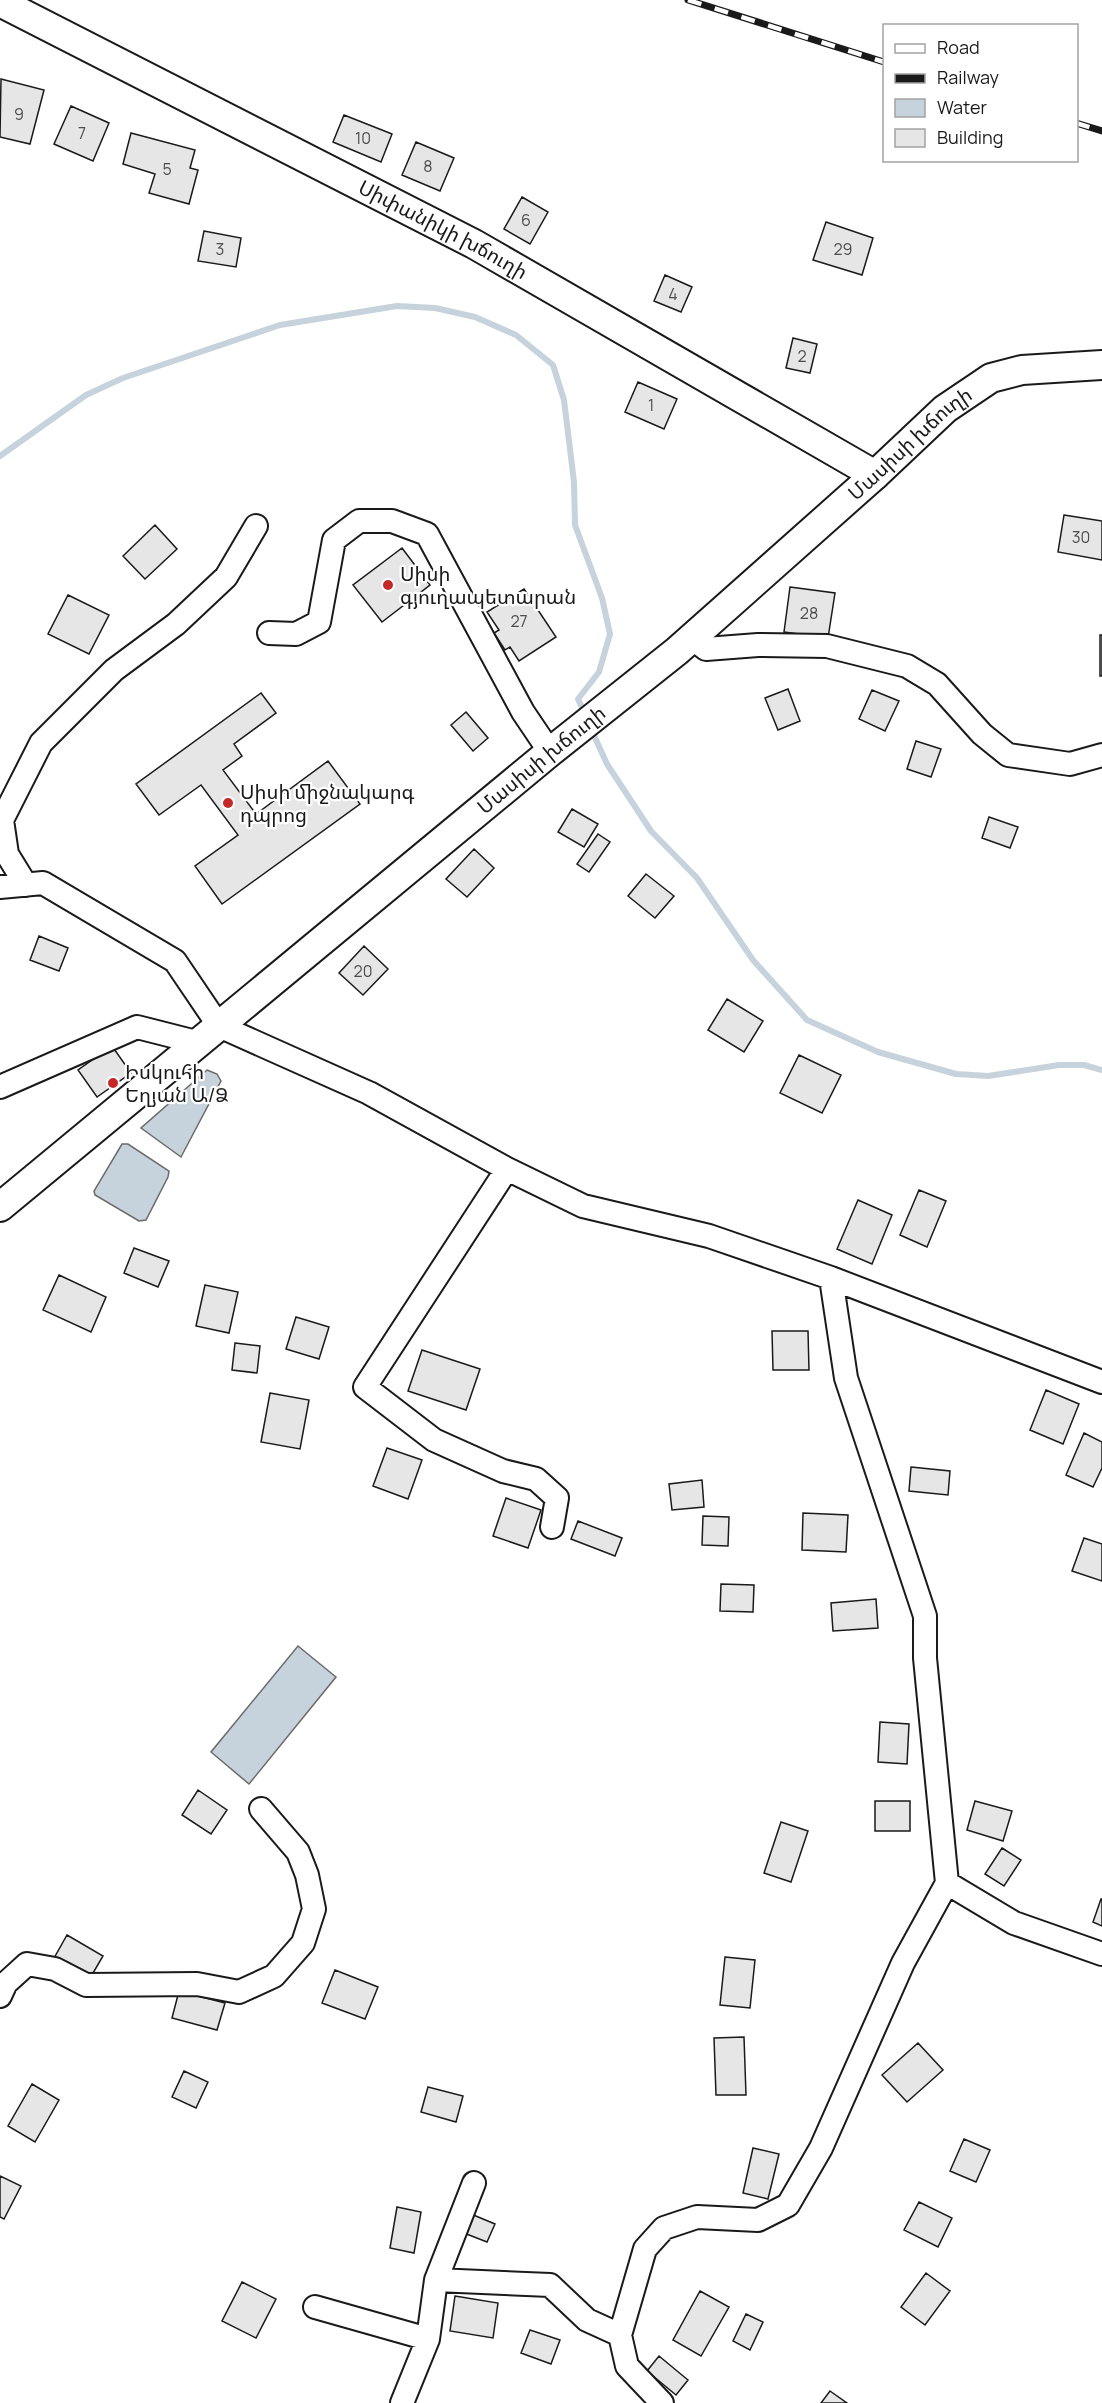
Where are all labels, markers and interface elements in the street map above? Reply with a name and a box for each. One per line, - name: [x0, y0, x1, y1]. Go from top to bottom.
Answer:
- legend: [883, 24, 1078, 162]
- text: Road: [937, 35, 980, 59]
- text: Railway: [937, 65, 999, 89]
- text: Water: [937, 95, 987, 119]
- house number: 9: [14, 103, 24, 125]
- house number: 7: [78, 122, 86, 144]
- text: Building: [937, 125, 1003, 149]
- house number: 10: [355, 127, 371, 149]
- house number: 8: [423, 155, 433, 177]
- house number: 5: [162, 158, 172, 180]
- street label: Սիփանիկի խճուղի: [354, 173, 533, 285]
- house number: 6: [521, 209, 531, 231]
- house number: 3: [216, 238, 224, 260]
- house number: 29: [833, 238, 853, 260]
- house number: 4: [668, 283, 678, 305]
- house number: 2: [797, 345, 807, 367]
- street label: Մասիսի խճուղի: [842, 381, 977, 506]
- house number: 1: [648, 394, 654, 416]
- house number: 30: [1072, 526, 1090, 548]
- place label: Սիսի գյուղապետարան: [400, 560, 576, 610]
- marker: Սիսի գյուղապետարան: [381, 578, 395, 592]
- house number: 28: [800, 602, 818, 624]
- house number: 27: [510, 610, 528, 632]
- street label: Մասիսի խճուղի: [471, 699, 611, 820]
- place label: Սիսի միջնակարգ դպրոց: [240, 778, 415, 828]
- marker: Սիսի միջնակարգ դպրոց: [221, 796, 235, 810]
- house number: 20: [354, 960, 372, 982]
- place label: Իսկուհի Եղյան Ա/Ձ: [125, 1058, 228, 1108]
- marker: Իսկուհի Եղյան Ա/Ձ: [106, 1076, 120, 1090]

